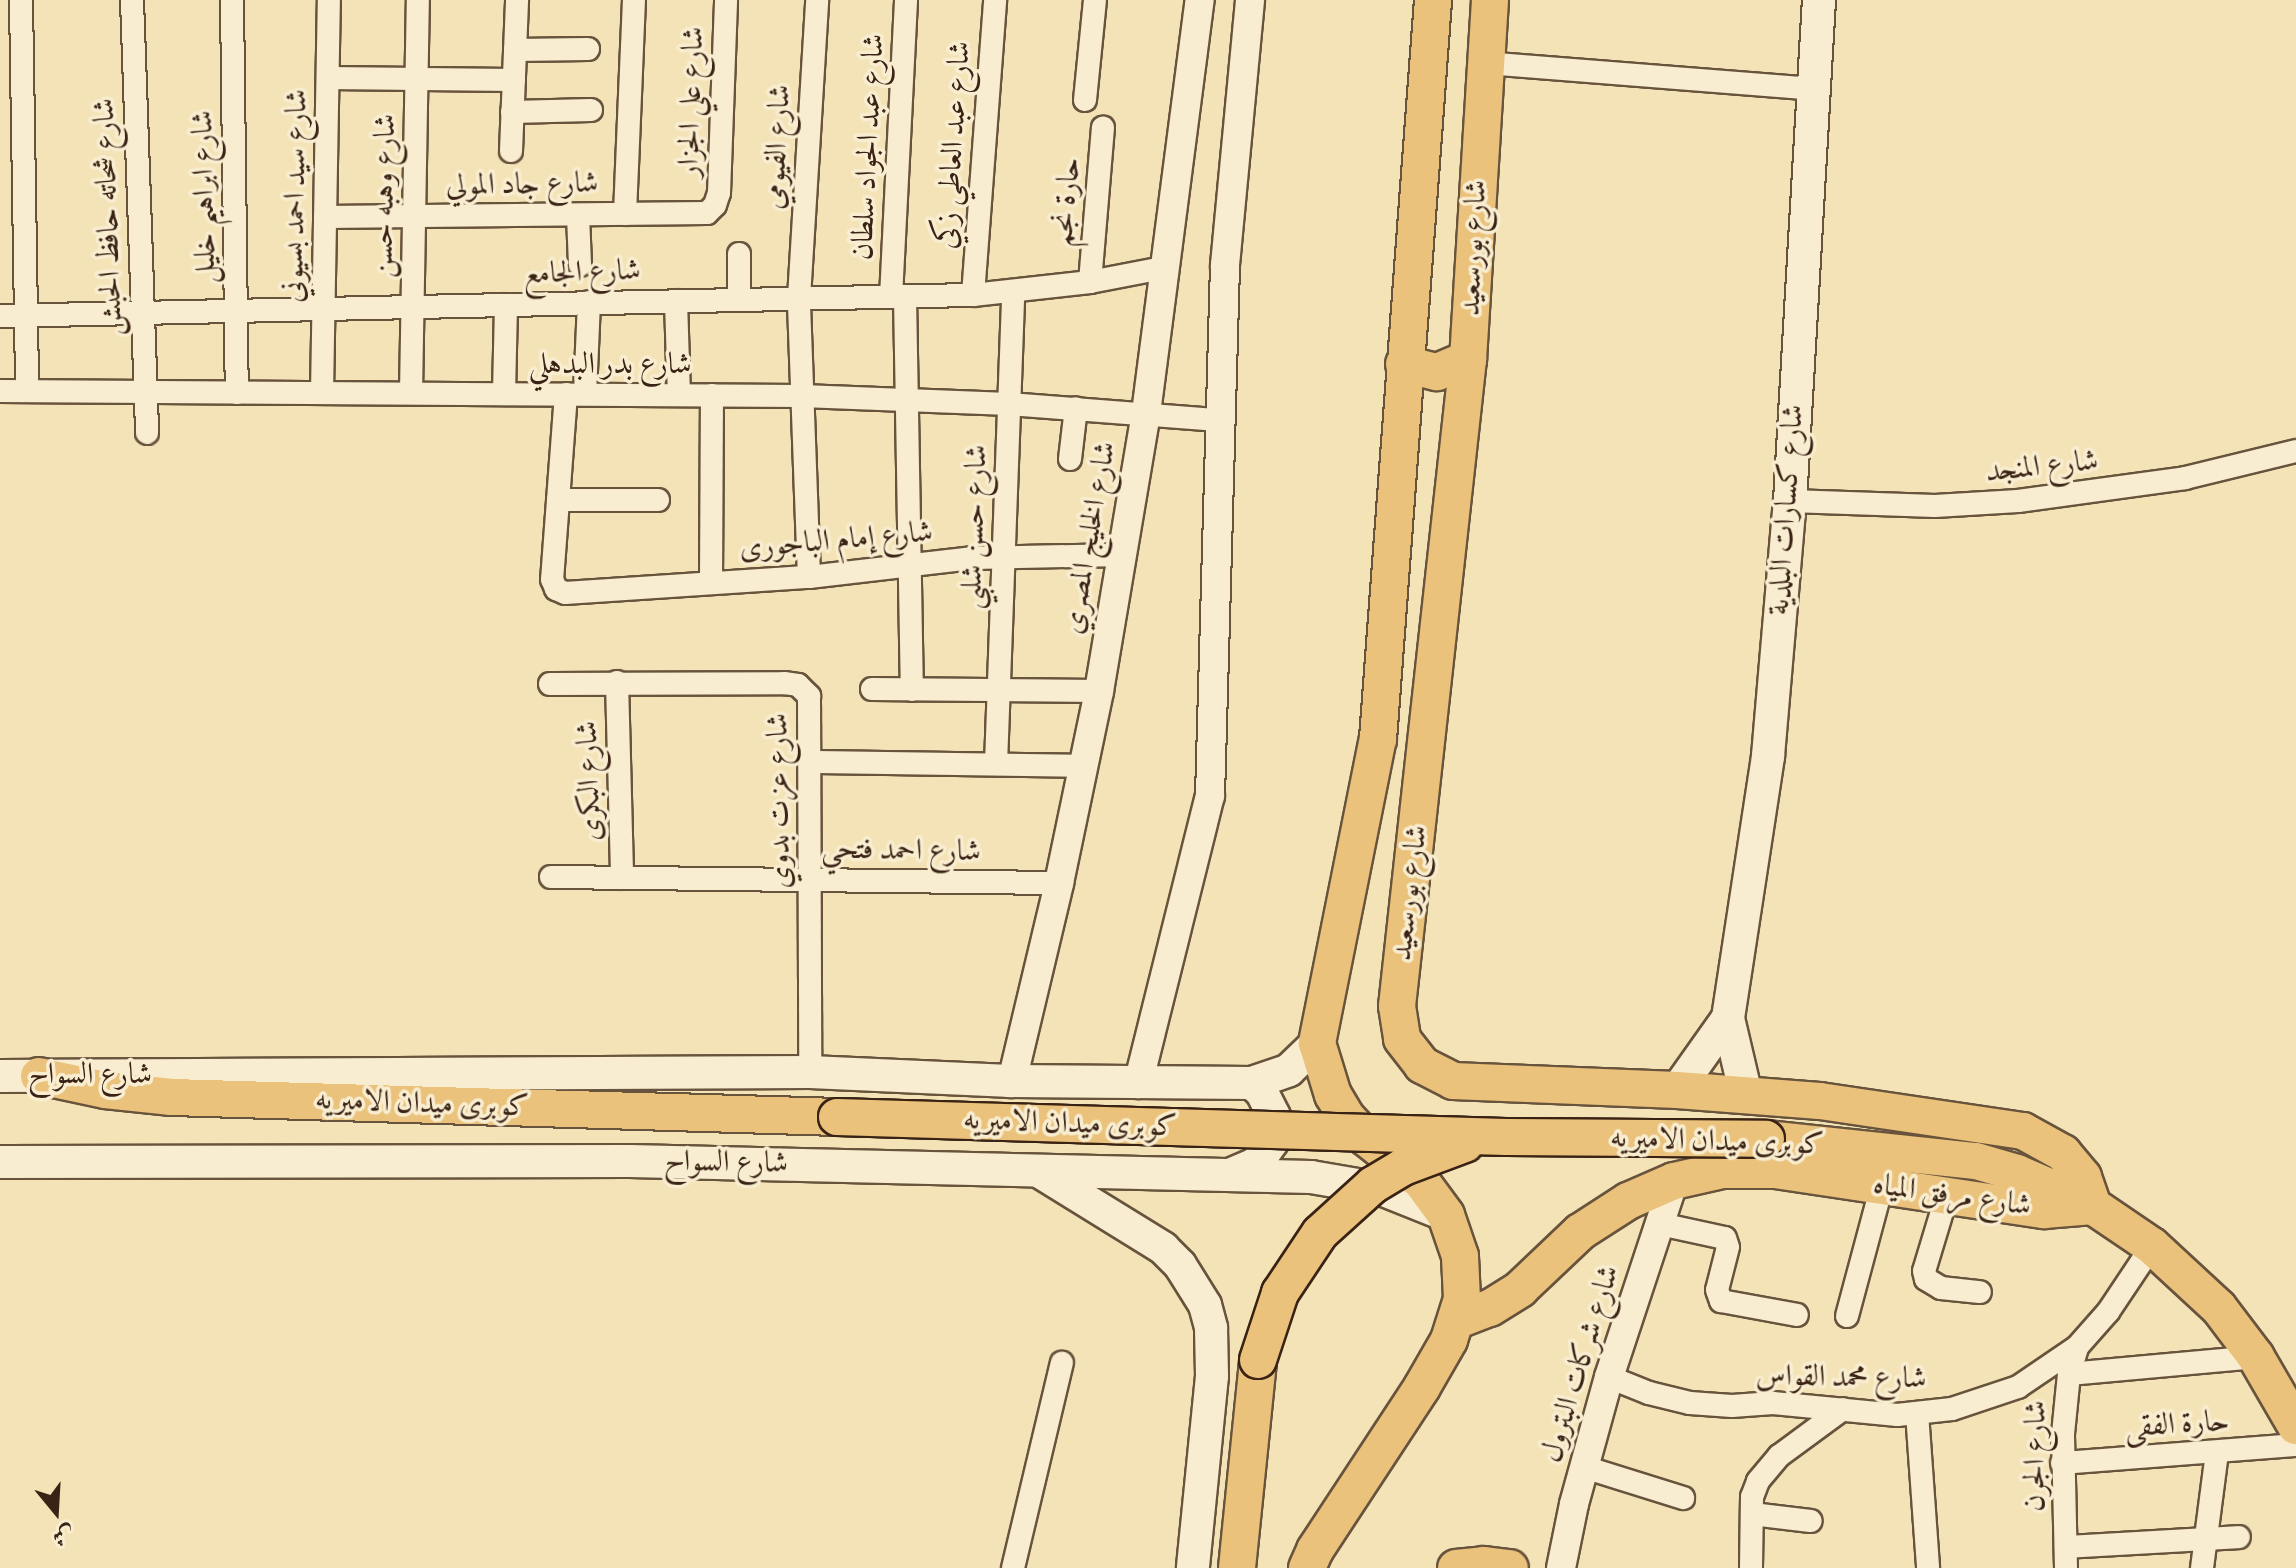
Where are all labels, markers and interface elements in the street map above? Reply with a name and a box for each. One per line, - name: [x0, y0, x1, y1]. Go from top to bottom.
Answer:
- street label: شارع علي الجزار: [671, 26, 713, 178]
- street label: شارع عبد الجواد سلطان: [845, 33, 893, 261]
- street label: شارع عبد العاطي زكي: [929, 40, 979, 250]
- street label: شارع الفيومي: [757, 84, 799, 210]
- street label: شارع سيد احمد بسيوني: [276, 89, 316, 303]
- street label: شارع شحاته حافظ الحبش: [87, 98, 131, 336]
- street label: شارع ابراهيم خليل: [185, 110, 225, 284]
- street label: شارع وهبه حسن: [366, 114, 404, 278]
- street label: حارة نجم: [1045, 156, 1089, 248]
- street label: شارع جاد المولي: [445, 166, 599, 204]
- street label: شارع بورسعيد: [1452, 179, 1496, 317]
- street label: شارع الجامع: [523, 253, 641, 293]
- street label: شارع بدر البدهلي: [528, 347, 692, 383]
- street label: شارع كسارات البلدية: [1762, 403, 1812, 617]
- street label: شارع الخليج المصري: [1055, 439, 1125, 637]
- street label: شارع المنجد: [1984, 443, 2100, 491]
- street label: شارع حسن شلبي: [954, 444, 996, 610]
- street label: شارع إمام الباجورى: [738, 515, 934, 567]
- street label: شارع عزت بدوي: [760, 713, 800, 889]
- street label: شارع البكرى: [570, 720, 610, 842]
- street label: شارع بورسعيد: [1384, 823, 1436, 963]
- street label: شارع احمد فتحي: [821, 832, 981, 870]
- street label: شارع السواح: [28, 1057, 152, 1093]
- street label: كوبرى ميدان الاميريه: [314, 1082, 530, 1126]
- street label: كوبرى ميدان الاميريه: [962, 1102, 1178, 1146]
- street label: كوبرى ميدان الاميريه: [1609, 1120, 1825, 1164]
- street label: شارع السواح: [664, 1144, 788, 1182]
- street label: شارع مرفق المياه: [1871, 1167, 2033, 1225]
- street label: شارع شركات البترول: [1534, 1261, 1628, 1467]
- street label: شارع محمد القواس: [1755, 1359, 1927, 1397]
- street label: شارع الجرن: [2017, 1400, 2055, 1512]
- street label: حارة الفقى: [2124, 1403, 2230, 1447]
- north arrow: [16, 1472, 96, 1552]
- text: ش: [49, 1519, 78, 1552]

